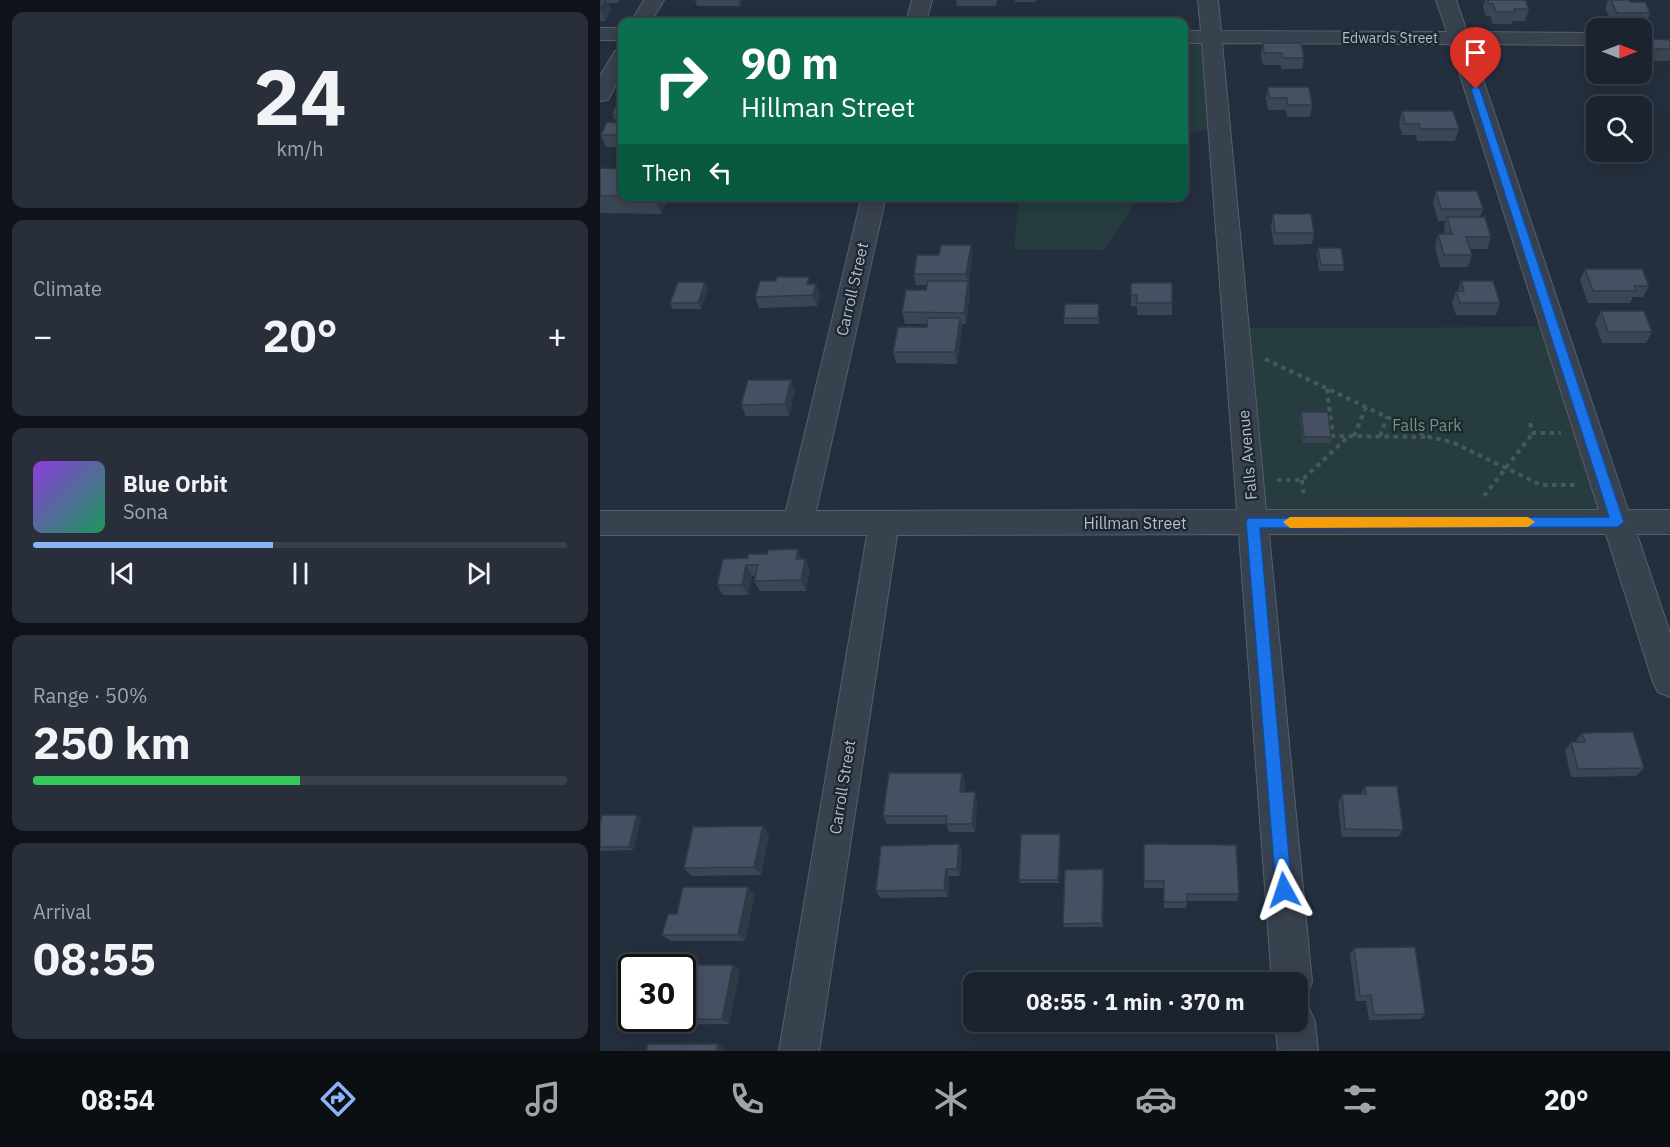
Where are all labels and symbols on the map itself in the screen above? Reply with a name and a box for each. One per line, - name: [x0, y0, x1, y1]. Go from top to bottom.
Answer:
- north arrow: [1586, 18, 1652, 84]
- pin: [1450, 27, 1501, 89]
- street label: Edwards Street: [1342, 29, 1438, 47]
- street label: Carroll Street: [832, 240, 872, 338]
- street label: Falls Avenue: [1233, 409, 1261, 501]
- park label: Falls Park: [1392, 415, 1462, 435]
- street label: Hillman Street: [1083, 513, 1187, 533]
- street label: Carroll Street: [825, 738, 859, 836]
- position arrow: [1252, 858, 1316, 922]
- speed limit sign: 30: [618, 954, 696, 1032]

